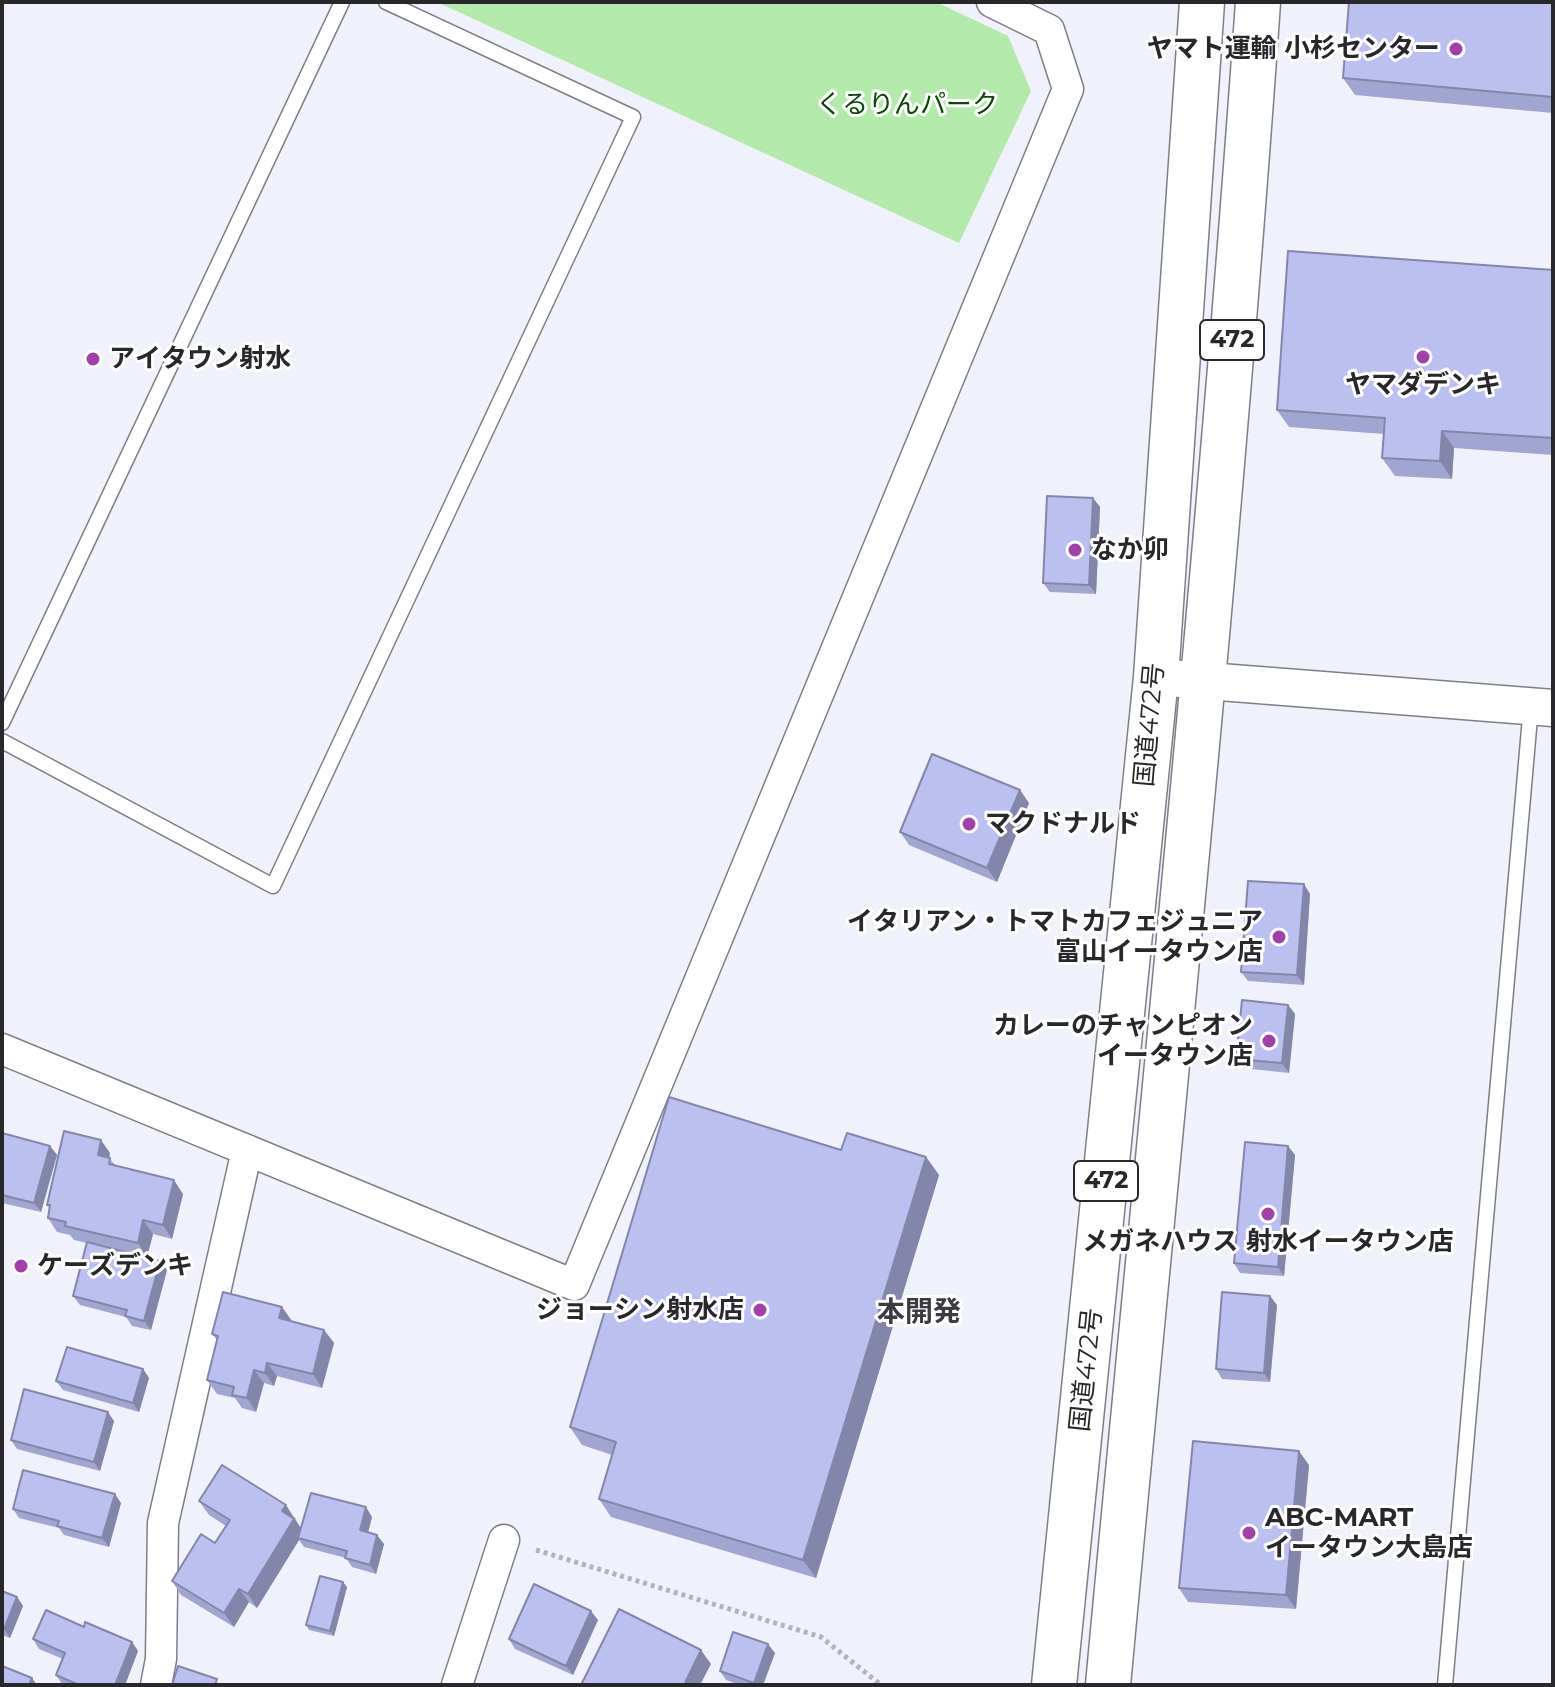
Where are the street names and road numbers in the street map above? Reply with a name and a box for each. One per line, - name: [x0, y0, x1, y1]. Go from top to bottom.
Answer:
- road number: 472: [1200, 320, 1264, 360]
- street label: 国道472号: [1129, 662, 1171, 788]
- road number: 472: [1074, 1161, 1138, 1201]
- street label: 国道472号: [1065, 1307, 1109, 1433]

